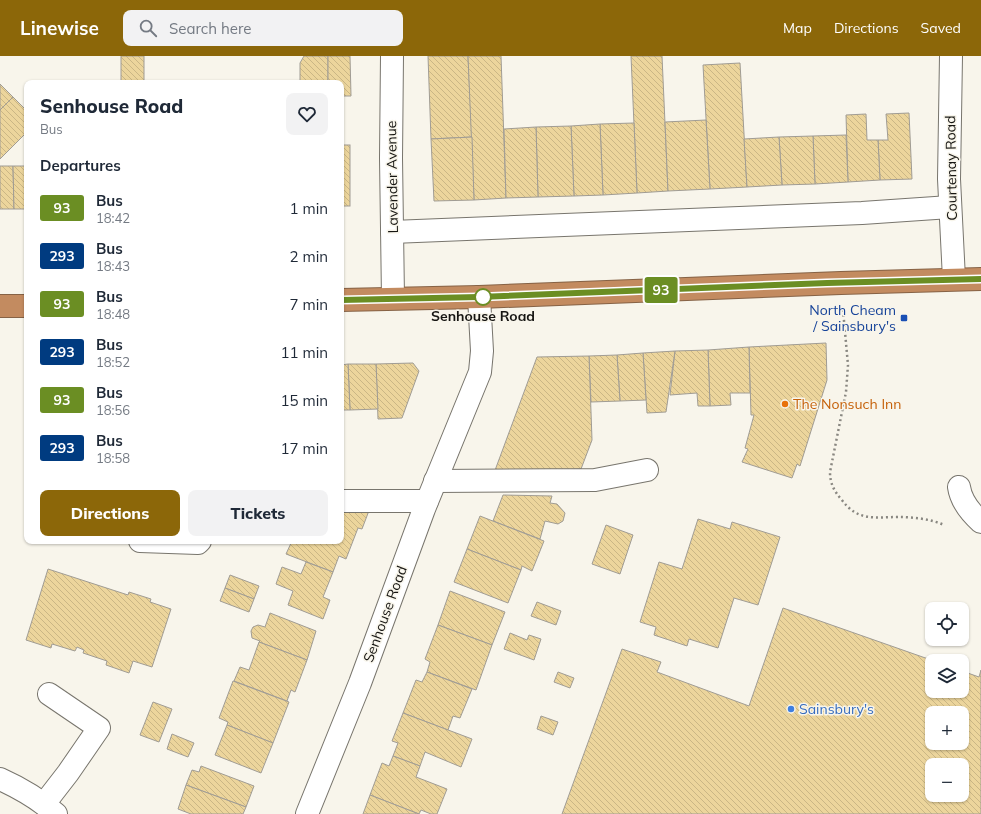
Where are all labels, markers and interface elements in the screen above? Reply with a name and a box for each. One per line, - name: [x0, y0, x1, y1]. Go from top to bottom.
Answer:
- search box: [123, 10, 403, 46]
- text: Linewise: [20, 16, 99, 40]
- icon: search: [137, 17, 159, 39]
- text: Search here: [169, 19, 251, 38]
- text: Map: [783, 19, 812, 37]
- text: Directions: [834, 19, 899, 37]
- text: Saved: [921, 19, 961, 37]
- button: heart: [286, 93, 328, 135]
- text: Senhouse Road: [40, 94, 183, 118]
- street label: Courtenay Road: [941, 115, 961, 221]
- text: Bus: [40, 121, 63, 137]
- street label: Lavender Avenue: [382, 121, 402, 233]
- text: Departures: [40, 156, 121, 175]
- text: Bus: [96, 191, 123, 210]
- text: 93: [54, 199, 70, 217]
- text: 1 min: [290, 199, 328, 218]
- text: 18:42: [96, 210, 130, 226]
- text: Bus: [96, 239, 123, 258]
- text: 293: [49, 247, 75, 265]
- text: 2 min: [290, 247, 328, 266]
- text: 18:43: [96, 258, 130, 274]
- line badge: 93: [643, 277, 679, 303]
- text: 93: [653, 281, 669, 299]
- text: Bus: [96, 287, 123, 306]
- marker: Senhouse Road: [474, 288, 492, 306]
- text: 93: [54, 295, 70, 313]
- text: 7 min: [290, 295, 328, 314]
- place label: North Cheam / Sainsbury's: [809, 301, 896, 335]
- text: 18:48: [96, 306, 130, 322]
- place label: Senhouse Road: [431, 307, 535, 325]
- marker: North Cheam / Sainsbury's: [899, 313, 909, 323]
- text: Bus: [96, 335, 123, 354]
- text: 293: [49, 343, 75, 361]
- text: 11 min: [281, 343, 328, 362]
- text: 18:52: [96, 354, 130, 370]
- text: Bus: [96, 383, 123, 402]
- text: 93: [54, 391, 70, 409]
- text: 15 min: [281, 391, 328, 410]
- place label: The Nonsuch Inn: [793, 395, 901, 413]
- marker: The Nonsuch Inn: [780, 399, 790, 409]
- text: 18:56: [96, 402, 130, 418]
- text: Bus: [96, 431, 123, 450]
- text: 293: [49, 439, 75, 457]
- text: 17 min: [281, 439, 328, 458]
- text: 18:58: [96, 450, 130, 466]
- button: Directions: [40, 490, 180, 536]
- button: Tickets: [188, 490, 328, 536]
- street label: Senhouse Road: [359, 563, 411, 665]
- map controls: [925, 602, 969, 802]
- button: locate: [925, 602, 969, 646]
- button: layers: [925, 654, 969, 698]
- place label: Sainsbury's: [799, 700, 874, 718]
- marker: Sainsbury's: [786, 704, 796, 714]
- button: +: [925, 706, 969, 750]
- button: −: [925, 758, 969, 802]

